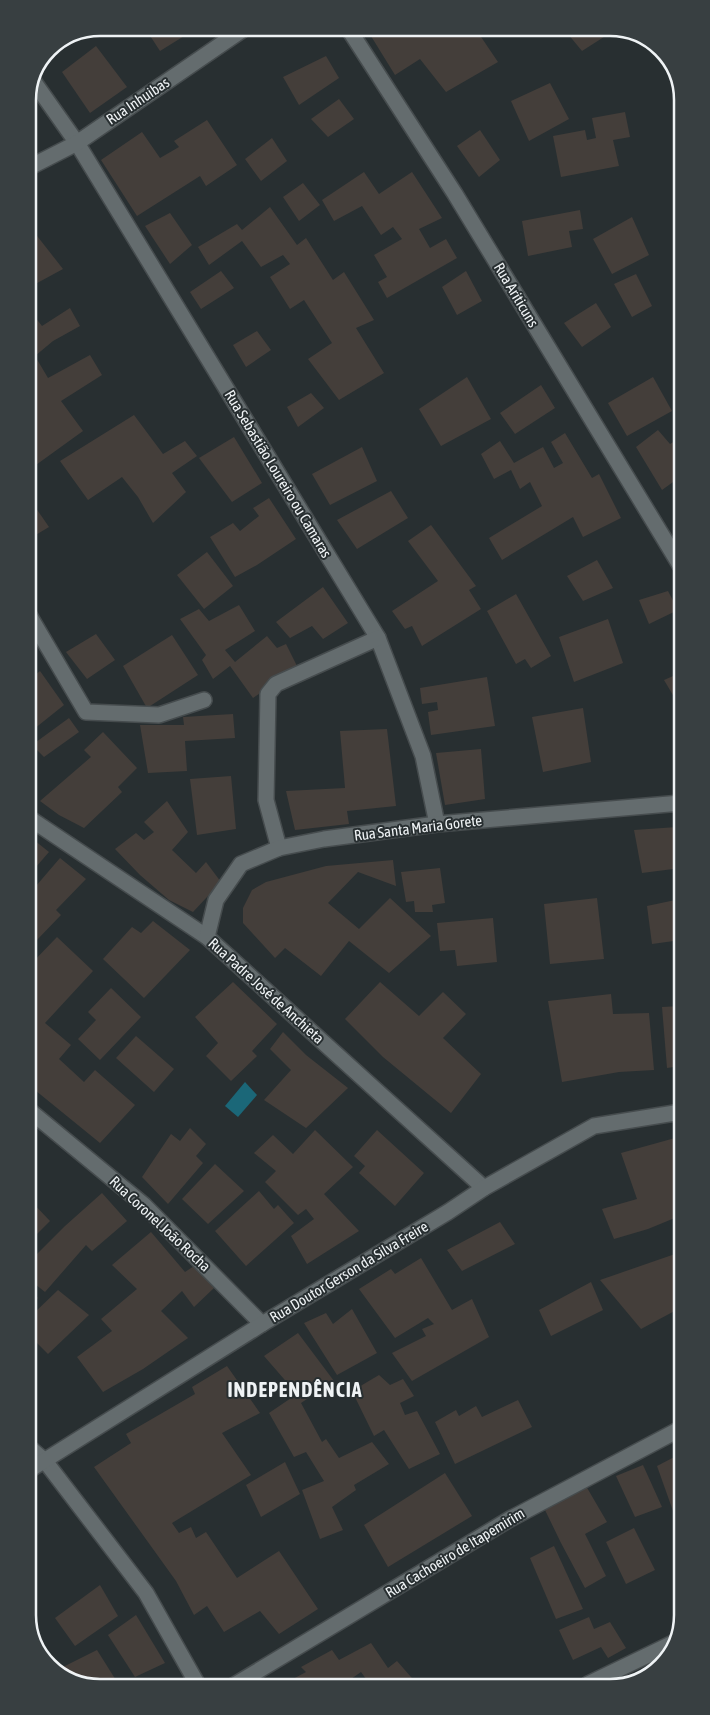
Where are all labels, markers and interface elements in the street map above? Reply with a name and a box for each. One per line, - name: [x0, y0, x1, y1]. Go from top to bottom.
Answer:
- street label: Rua Inhuibas: [103, 73, 172, 128]
- street label: Rua Ariticuns: [491, 259, 542, 330]
- street label: Rua Sebastião Loureiro ou Camaras: [222, 387, 335, 561]
- street label: Rua Santa Maria Gorete: [353, 811, 483, 844]
- street label: Rua Padre José de Anchieta: [205, 934, 327, 1047]
- street label: Rua Coronel João Rocha: [106, 1173, 214, 1275]
- street label: Rua Doutor Gerson da Silva Freire: [267, 1217, 431, 1326]
- district label: INDEPENDÊNCIA: [227, 1378, 363, 1401]
- street label: Rua Cachoeiro de Itapemirim: [382, 1504, 527, 1601]

